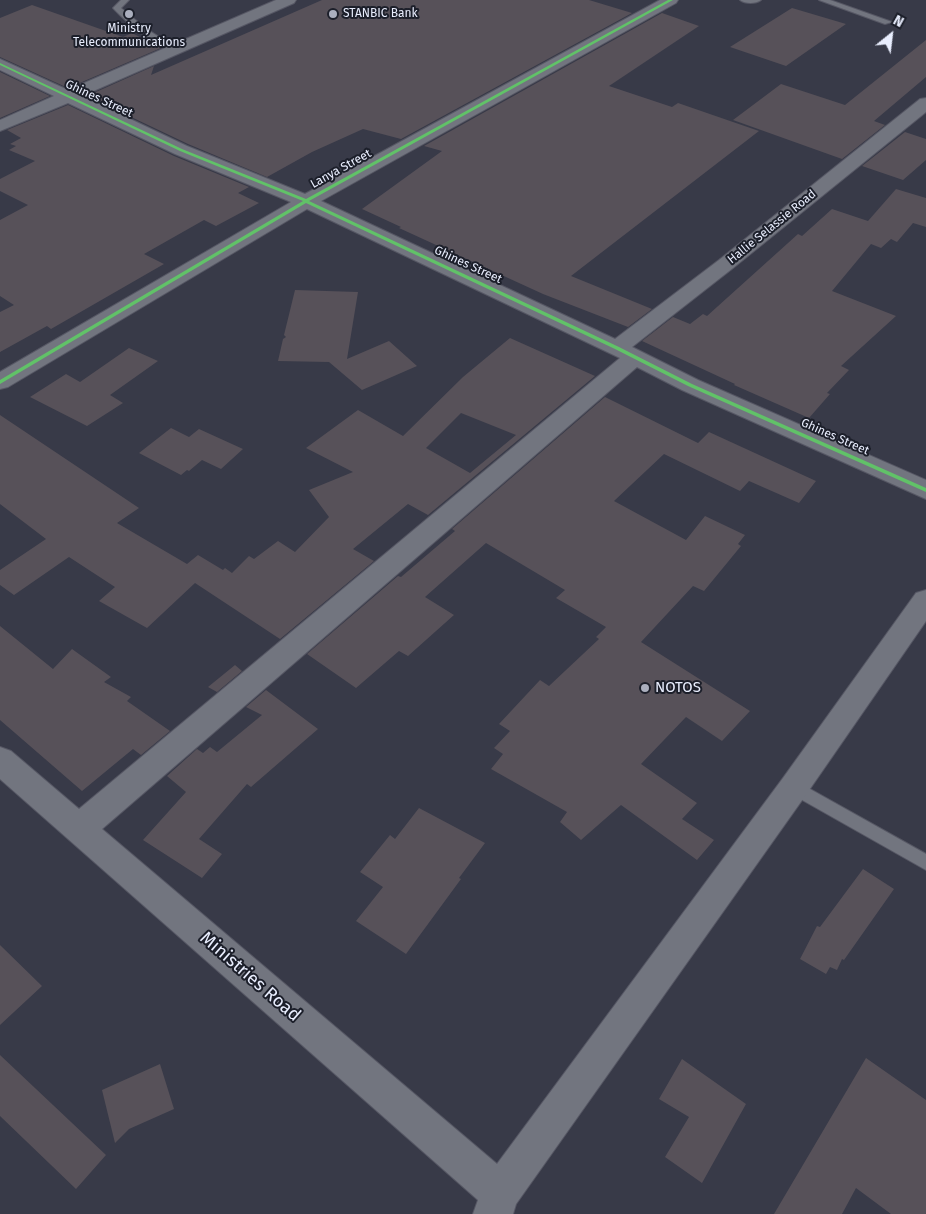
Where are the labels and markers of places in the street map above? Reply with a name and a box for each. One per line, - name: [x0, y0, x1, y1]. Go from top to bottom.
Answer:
- place label: STANBIC Bank: [343, 7, 418, 21]
- marker: Ministry Telecommunications: [123, 8, 135, 20]
- marker: STANBIC Bank: [327, 8, 339, 20]
- place label: Ministry Telecommunications: [73, 22, 185, 50]
- place label: NOTOS: [655, 679, 701, 697]
- marker: NOTOS: [639, 682, 651, 694]

